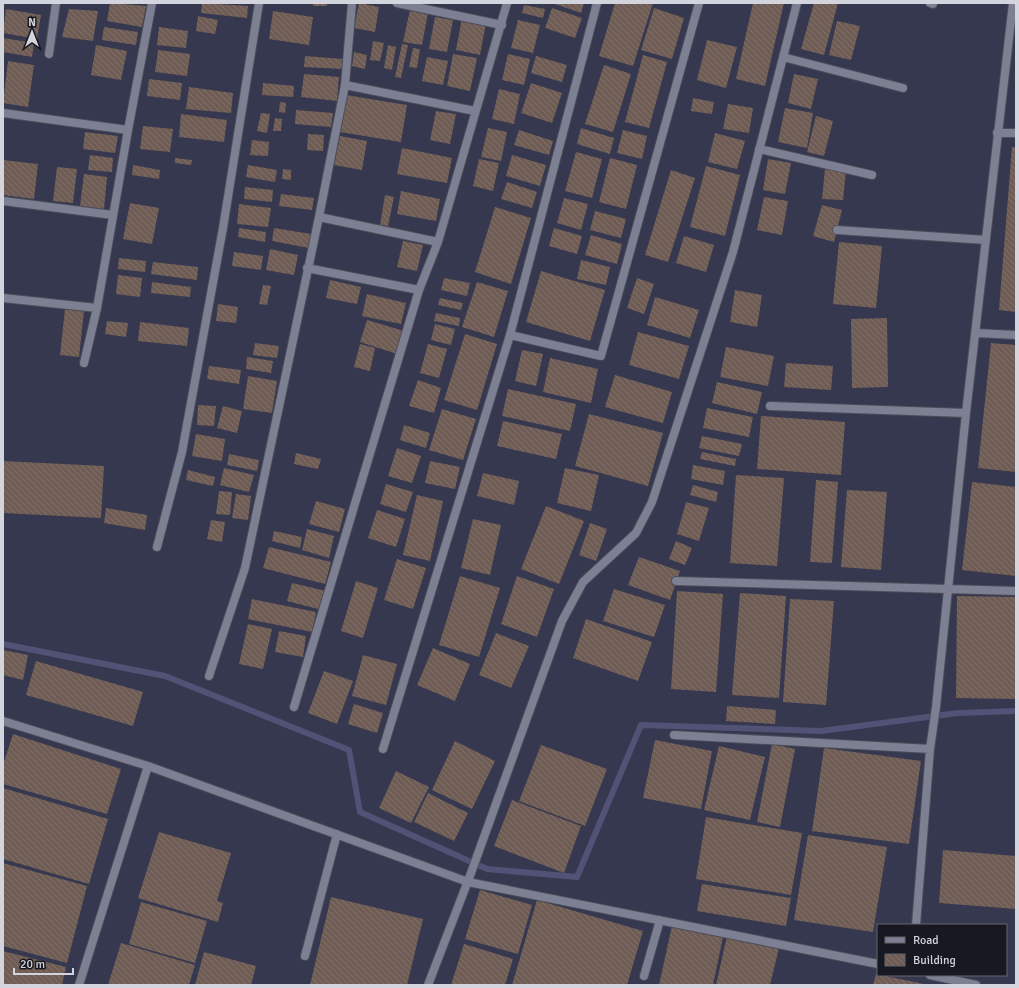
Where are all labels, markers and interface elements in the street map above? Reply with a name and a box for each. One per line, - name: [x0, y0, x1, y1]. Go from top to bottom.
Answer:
- north arrow: [12, 12, 52, 52]
- text: N: [28, 16, 36, 29]
- legend: [877, 924, 1007, 976]
- text: Road: [913, 933, 939, 948]
- scale bar: [14, 950, 73, 976]
- text: Building: [913, 953, 956, 968]
- text: 20 m: [20, 957, 45, 972]

